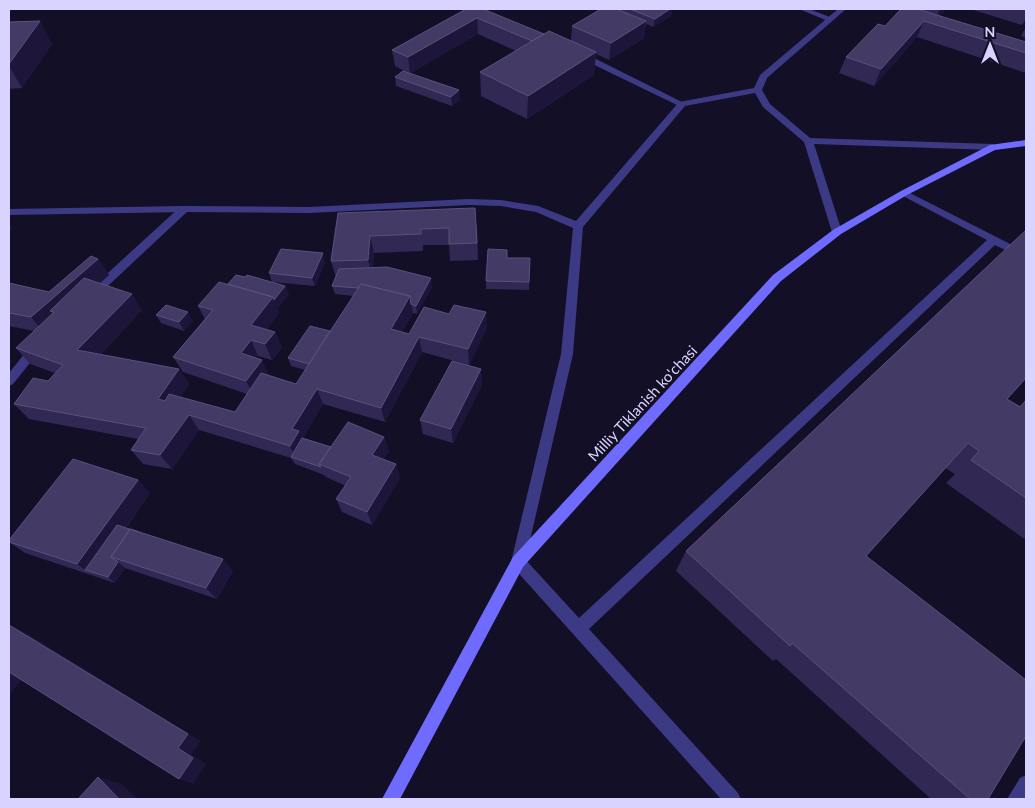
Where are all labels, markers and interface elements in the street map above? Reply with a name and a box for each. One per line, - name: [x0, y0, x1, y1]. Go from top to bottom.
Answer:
- north arrow: [965, 20, 1015, 70]
- text: N: [985, 23, 995, 40]
- street label: Milliy Tiklanish ko'chasi: [584, 341, 700, 465]

